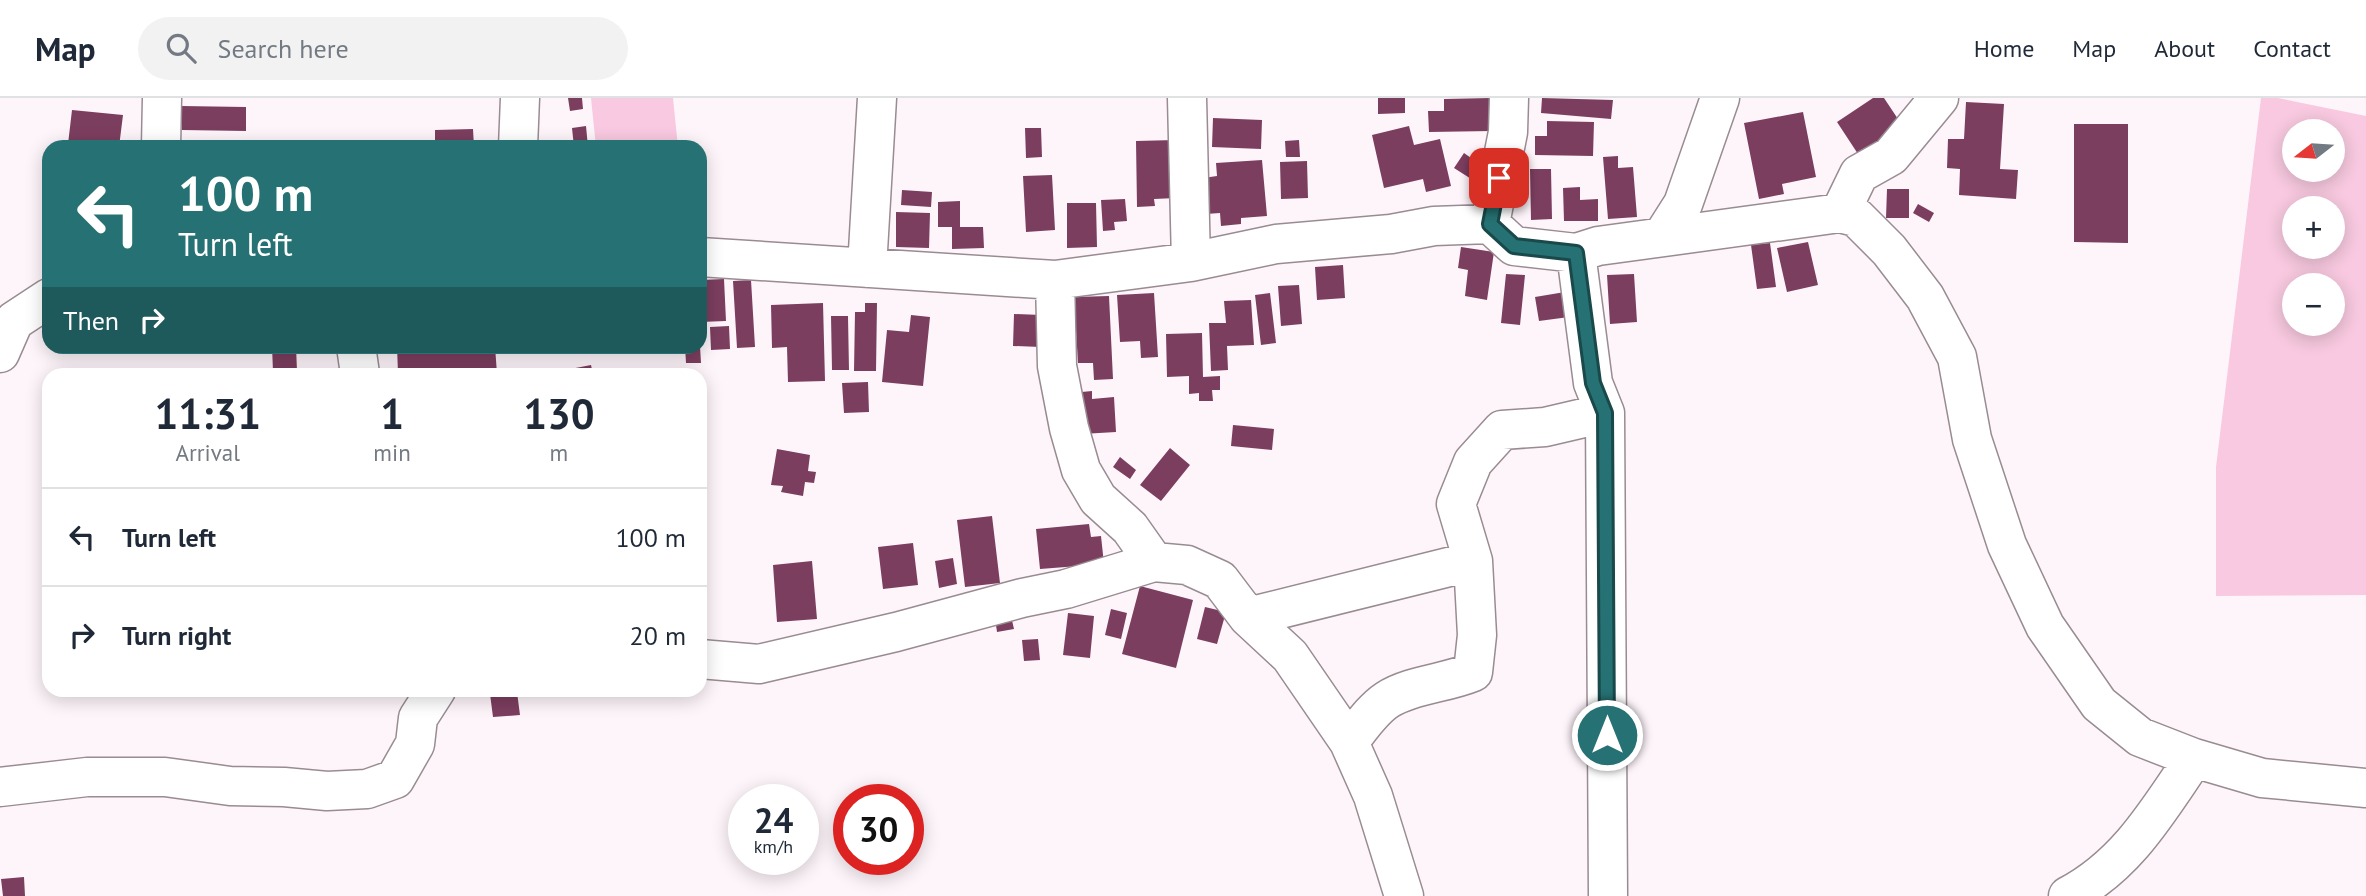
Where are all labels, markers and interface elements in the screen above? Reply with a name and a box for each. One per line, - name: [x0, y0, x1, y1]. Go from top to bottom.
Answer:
- search box: [138, 17, 628, 80]
- text: Map: [35, 27, 96, 70]
- icon: search: [162, 29, 200, 67]
- text: Search here: [218, 32, 349, 65]
- text: Home: [1974, 33, 2034, 64]
- text: Map: [2072, 33, 2116, 64]
- text: About: [2154, 33, 2215, 64]
- text: Contact: [2253, 33, 2331, 64]
- north arrow: [2282, 119, 2345, 182]
- map controls: [2282, 119, 2345, 336]
- pin: [1469, 148, 1529, 208]
- icon: arrive: [1480, 159, 1518, 197]
- text: 100 m: [178, 161, 313, 225]
- icon: left: [63, 168, 154, 259]
- button: +: [2282, 196, 2345, 259]
- text: Turn left: [178, 223, 293, 265]
- button: −: [2282, 273, 2345, 336]
- icon: right: [133, 301, 171, 339]
- text: Then: [63, 304, 119, 337]
- text: 11:31: [154, 386, 261, 441]
- text: 1: [380, 386, 404, 441]
- text: 130: [523, 386, 595, 441]
- text: Arrival: [175, 438, 240, 467]
- text: min: [373, 438, 411, 467]
- text: m: [550, 438, 568, 467]
- icon: left: [63, 518, 101, 556]
- text: Turn left: [122, 521, 216, 554]
- text: 100 m: [615, 521, 686, 554]
- icon: right: [63, 616, 101, 654]
- text: Turn right: [122, 619, 231, 652]
- text: 20 m: [630, 619, 686, 652]
- position arrow: [1570, 698, 1644, 772]
- speed limit sign: 30: [833, 784, 924, 875]
- text: 24: [754, 797, 793, 843]
- text: km/h: [754, 835, 793, 858]

